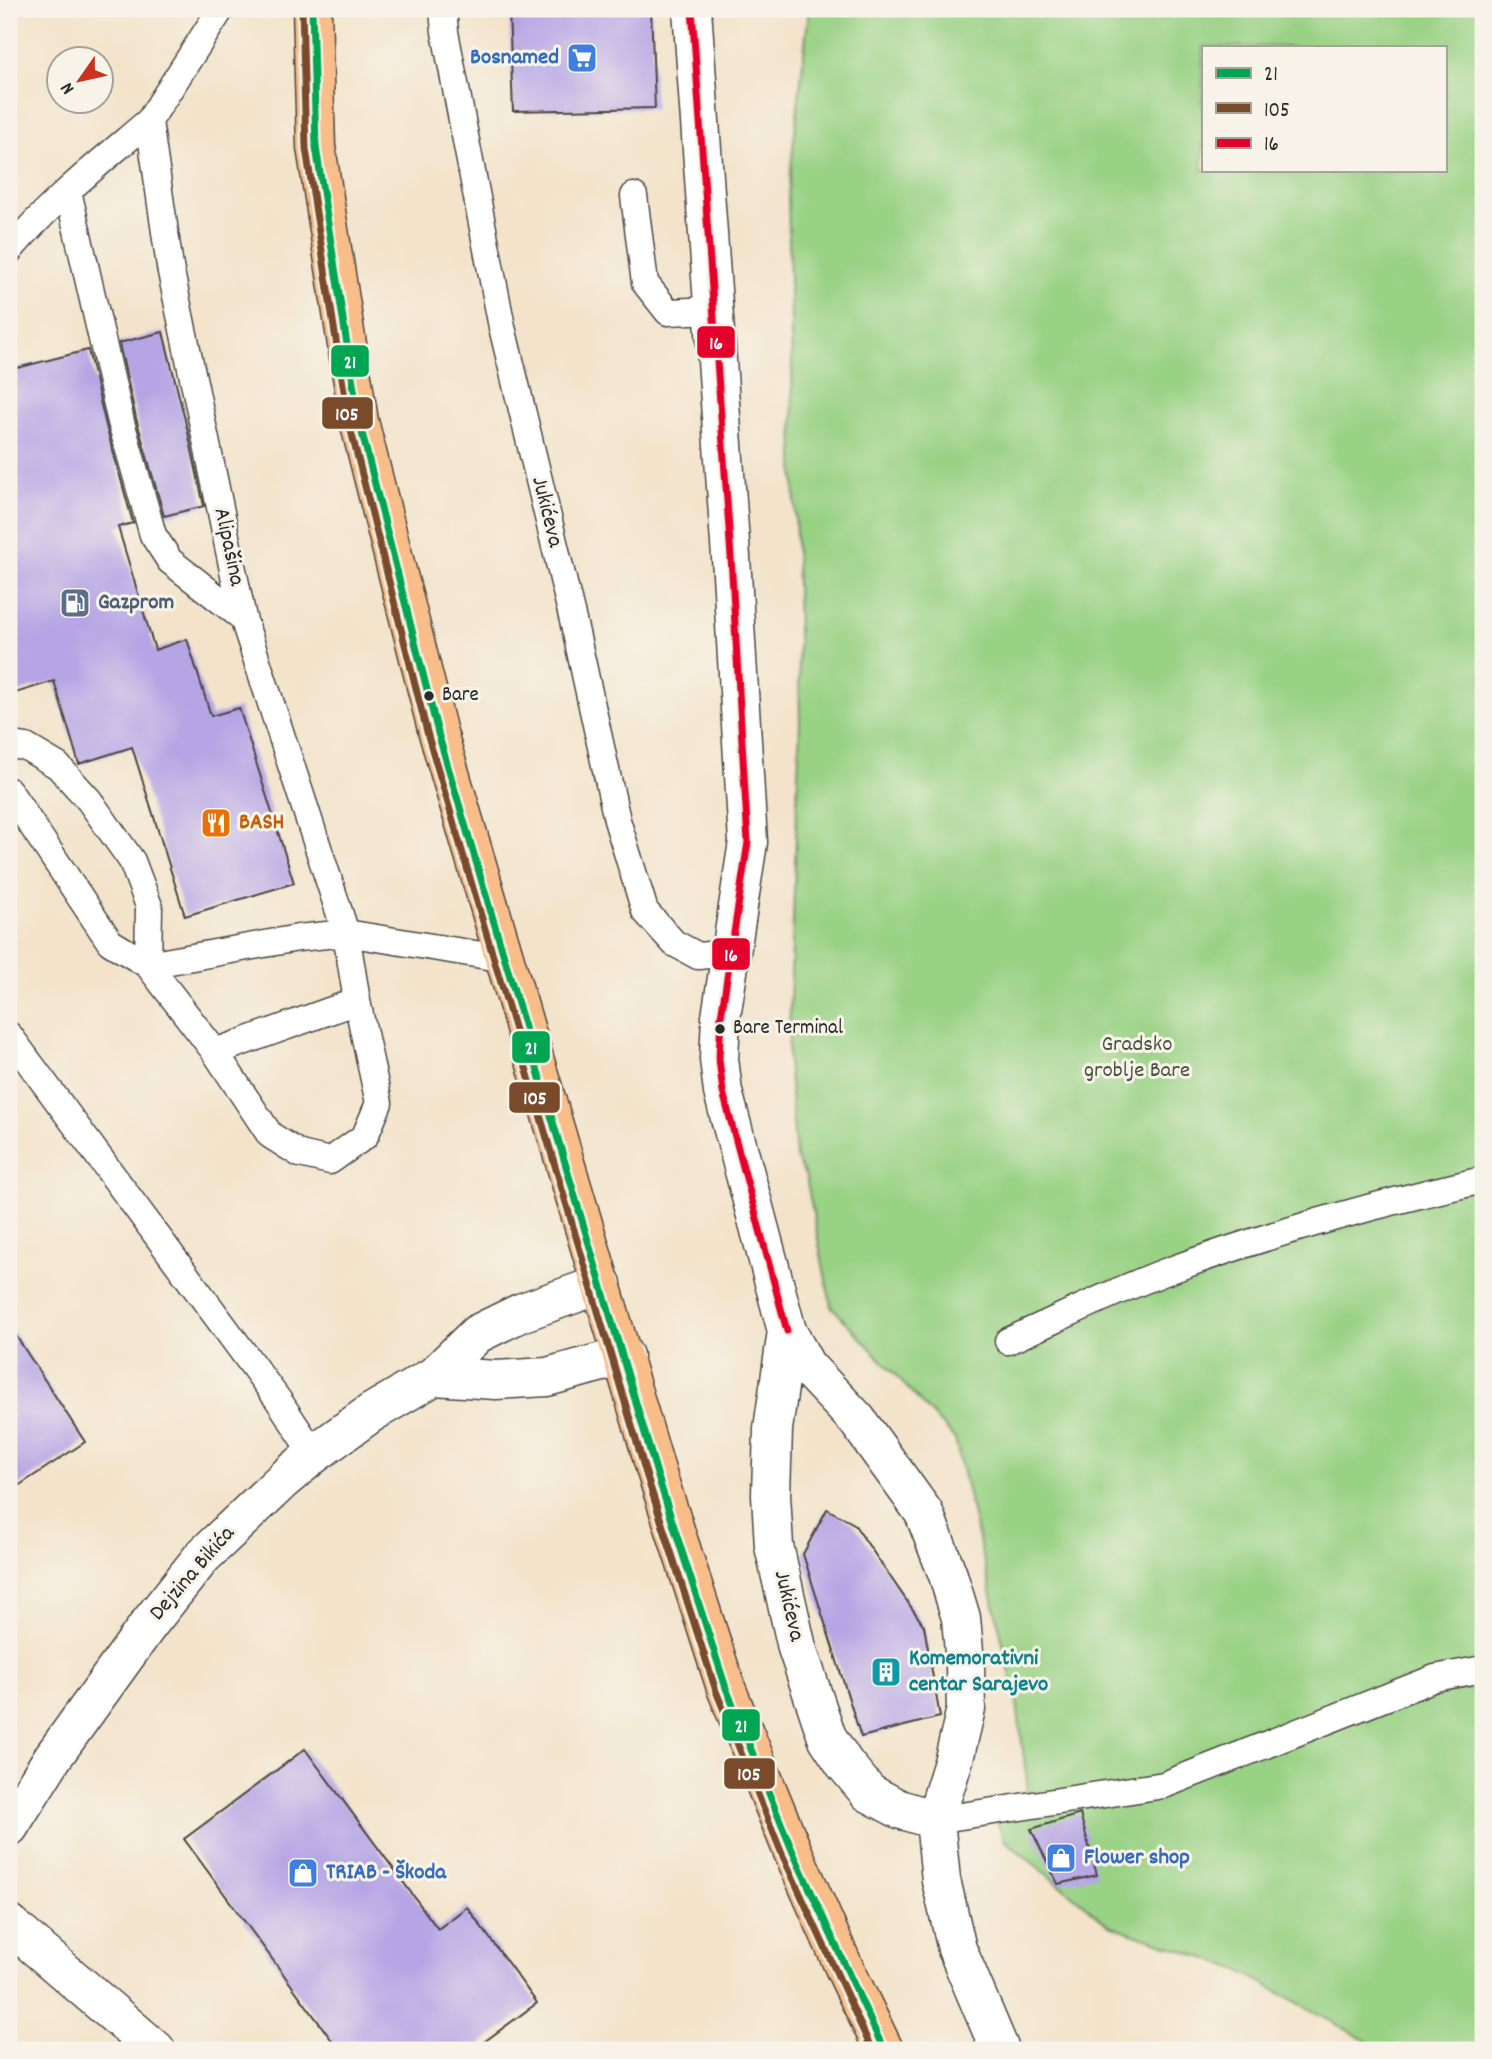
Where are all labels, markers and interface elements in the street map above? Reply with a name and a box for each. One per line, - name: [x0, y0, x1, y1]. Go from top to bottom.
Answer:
- supermarket icon: Bosnamed: [565, 41, 599, 75]
- place label: Bosnamed: [470, 42, 559, 75]
- north arrow: [46, 46, 116, 116]
- legend: [1202, 46, 1446, 172]
- text: 21: [1264, 61, 1278, 91]
- text: N: [55, 76, 83, 99]
- text: 105: [1264, 97, 1290, 127]
- text: 16: [1264, 131, 1279, 161]
- line badge: 16: [696, 325, 736, 359]
- text: 16: [709, 332, 723, 359]
- line badge: 21: [330, 344, 370, 378]
- text: 21: [344, 351, 356, 378]
- line badge: 105: [321, 396, 374, 430]
- text: 105: [335, 403, 359, 430]
- street label: Jukićeva: [521, 473, 571, 552]
- street label: Alipašina: [204, 505, 253, 590]
- fuel station icon: Gazprom: [58, 586, 92, 620]
- place label: Gazprom: [98, 587, 175, 620]
- place label: Bare: [442, 681, 479, 711]
- marker: Bare: [422, 689, 436, 703]
- restaurant icon: BASH: [199, 806, 233, 840]
- place label: BASH: [239, 807, 284, 840]
- line badge: 16: [711, 937, 751, 971]
- text: 16: [724, 944, 738, 971]
- place label: Bare Terminal: [733, 1014, 843, 1044]
- marker: Bare Terminal: [713, 1022, 727, 1036]
- park label: Gradsko groblje Bare: [1084, 1029, 1190, 1088]
- line badge: 21: [511, 1030, 551, 1064]
- text: 21: [525, 1037, 537, 1064]
- line badge: 105: [508, 1081, 561, 1114]
- text: 105: [523, 1087, 547, 1114]
- street label: Dejzina Bikića: [142, 1518, 244, 1629]
- street label: Jukićeva: [764, 1567, 812, 1646]
- place label: Komemorativni centar Sarajevo: [909, 1643, 1048, 1702]
- building icon: Komemorativni centar Sarajevo: [869, 1655, 903, 1689]
- line badge: 21: [721, 1708, 761, 1742]
- text: 21: [735, 1715, 747, 1742]
- line badge: 105: [723, 1757, 776, 1790]
- text: 105: [737, 1763, 761, 1790]
- shop icon: Flower shop: [1044, 1841, 1078, 1875]
- place label: Flower shop: [1084, 1842, 1190, 1875]
- shop icon: TRIAB - Škoda: [286, 1856, 320, 1890]
- place label: TRIAB - Škoda: [326, 1857, 447, 1890]

